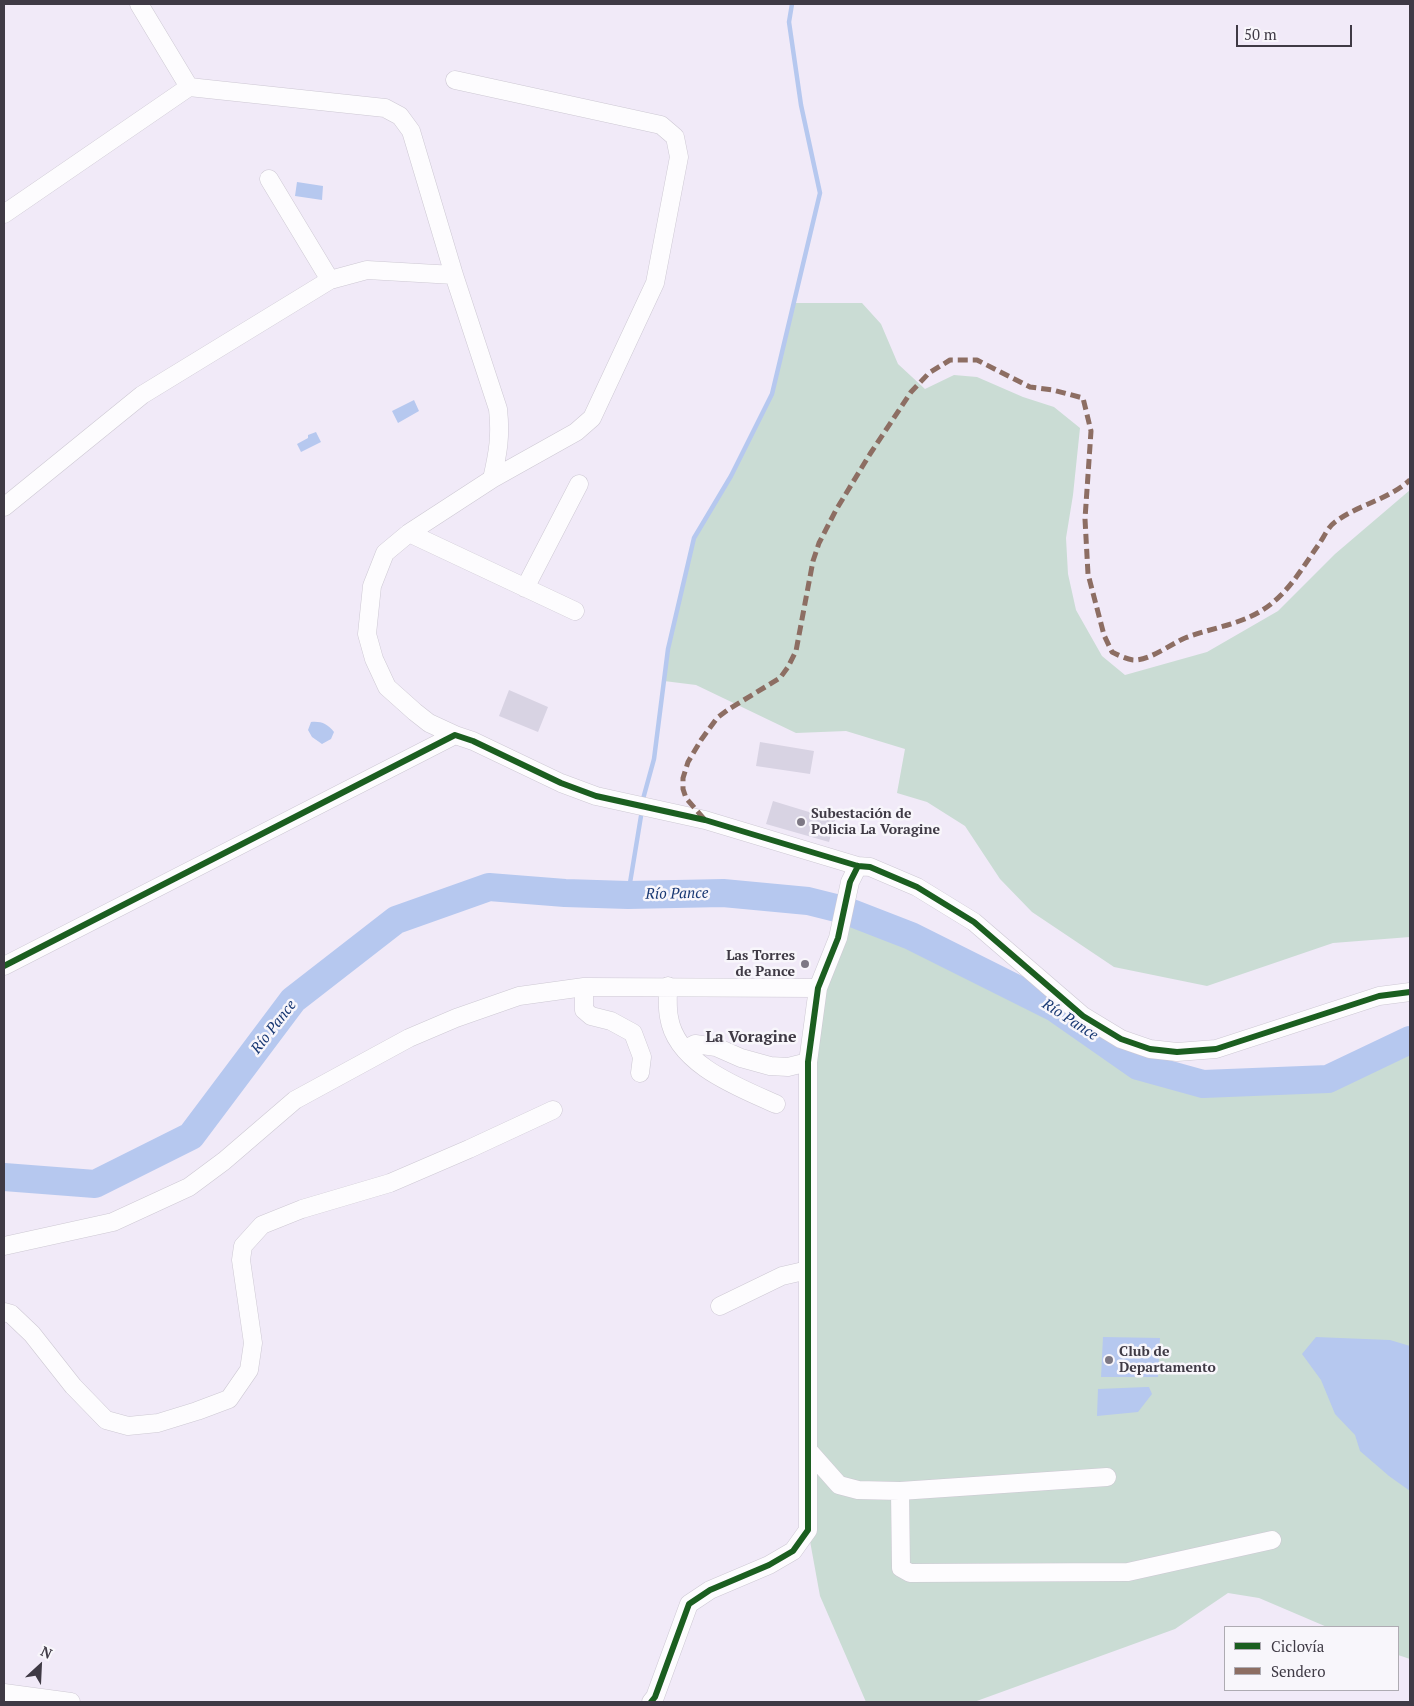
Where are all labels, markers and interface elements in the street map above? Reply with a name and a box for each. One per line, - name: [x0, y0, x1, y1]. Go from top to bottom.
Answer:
- scale bar: [1239, 15, 1355, 47]
- text: 50 m: [1244, 24, 1277, 44]
- place label: Subestación de Policia La Voragine: [811, 806, 940, 839]
- marker: Subestación de Policia La Voragine: [795, 816, 807, 828]
- water label: Río Pance: [645, 884, 709, 904]
- place label: Las Torres de Pance: [726, 948, 795, 980]
- marker: Las Torres de Pance: [799, 958, 811, 970]
- water label: Río Pance: [1039, 995, 1101, 1045]
- water label: Río Pance: [248, 997, 300, 1057]
- district label: La Voragine: [705, 1027, 797, 1047]
- place label: Club de Departamento: [1119, 1344, 1216, 1376]
- marker: Club de Departamento: [1103, 1354, 1115, 1366]
- legend: [1224, 1626, 1399, 1691]
- text: Ciclovía: [1271, 1636, 1324, 1656]
- north arrow: [15, 1641, 65, 1691]
- text: N: [38, 1641, 55, 1663]
- text: Sendero: [1271, 1661, 1325, 1681]

